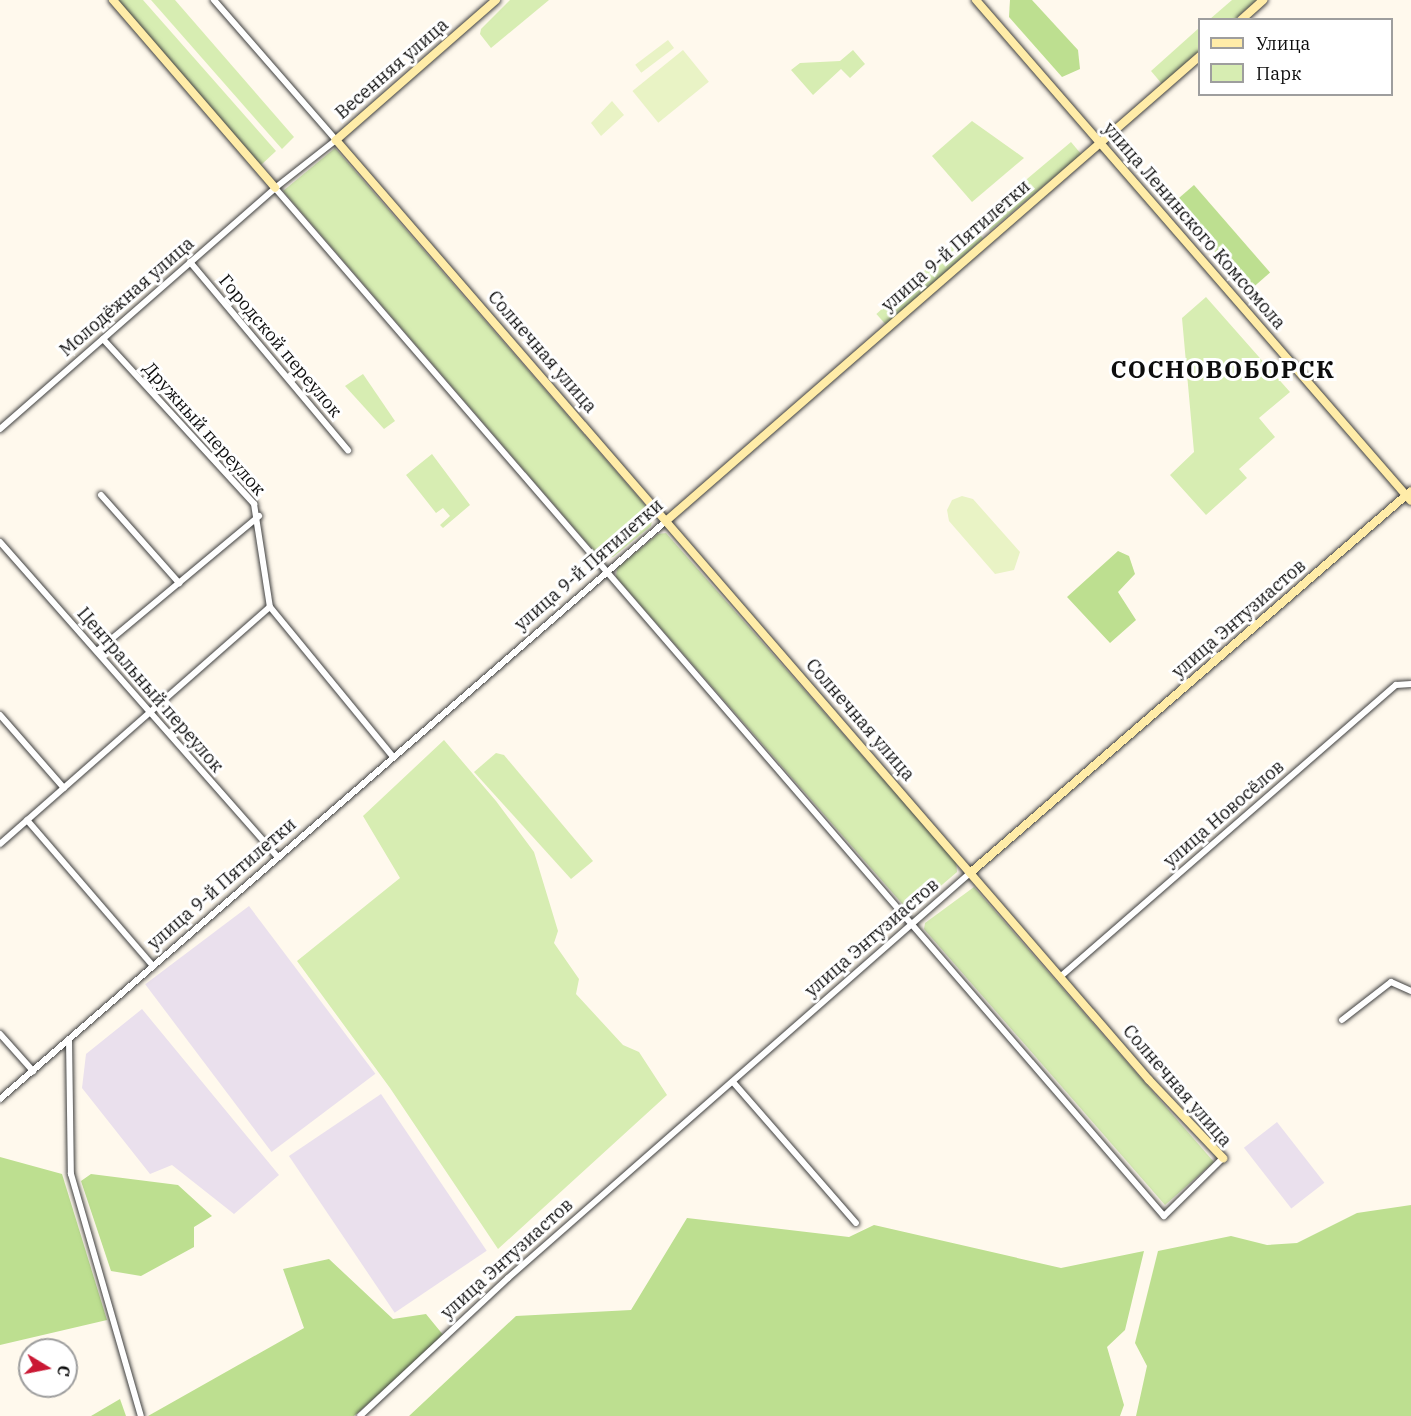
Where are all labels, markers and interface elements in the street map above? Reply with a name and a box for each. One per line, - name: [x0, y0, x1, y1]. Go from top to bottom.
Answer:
- street label: Весенняя улица: [331, 14, 453, 124]
- legend: [1198, 18, 1393, 96]
- text: Улица: [1256, 32, 1310, 55]
- text: Парк: [1256, 62, 1302, 85]
- street label: улица Ленинского Комсомола: [1098, 118, 1290, 334]
- street label: улица 9-й Пятилетки: [877, 176, 1035, 316]
- street label: Молодёжная улица: [55, 233, 199, 361]
- street label: Городской переулок: [214, 270, 346, 422]
- street label: Солнечная улица: [483, 287, 601, 417]
- district label: СОСНОВОБОРСК: [1111, 356, 1335, 384]
- street label: Дружный переулок: [138, 358, 270, 500]
- street label: улица 9-й Пятилетки: [510, 495, 668, 635]
- street label: улица Энтузиастов: [1168, 555, 1310, 683]
- street label: Центральный переулок: [72, 603, 228, 777]
- street label: Солнечная улица: [801, 655, 919, 785]
- street label: улица Новосёлов: [1159, 756, 1289, 872]
- street label: улица 9-й Пятилетки: [143, 814, 301, 954]
- street label: улица Энтузиастов: [801, 874, 943, 1002]
- street label: Солнечная улица: [1118, 1021, 1236, 1151]
- street label: улица Энтузиастов: [437, 1194, 577, 1324]
- north arrow: [18, 1338, 78, 1398]
- text: С: [53, 1364, 75, 1378]

